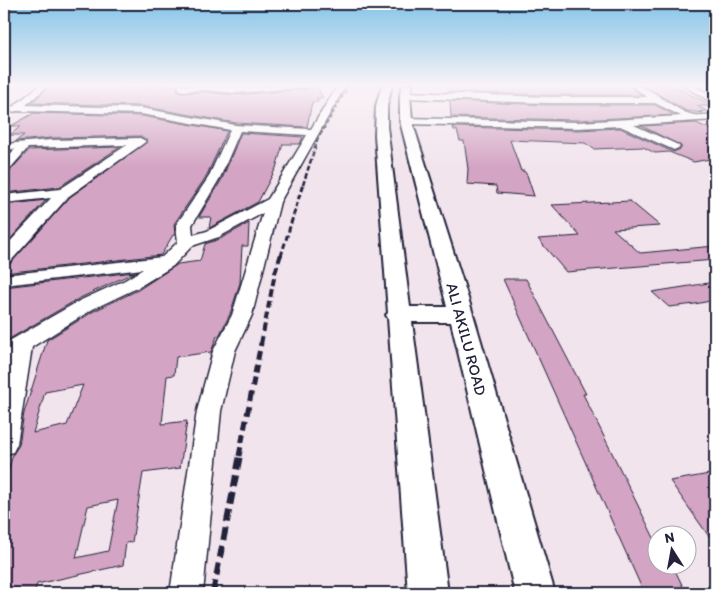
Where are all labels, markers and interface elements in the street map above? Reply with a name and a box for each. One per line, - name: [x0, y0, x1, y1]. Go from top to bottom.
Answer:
- street label: ALI AKILU ROAD: [442, 281, 491, 398]
- north arrow: [646, 524, 696, 574]
- text: N: [663, 528, 676, 547]

